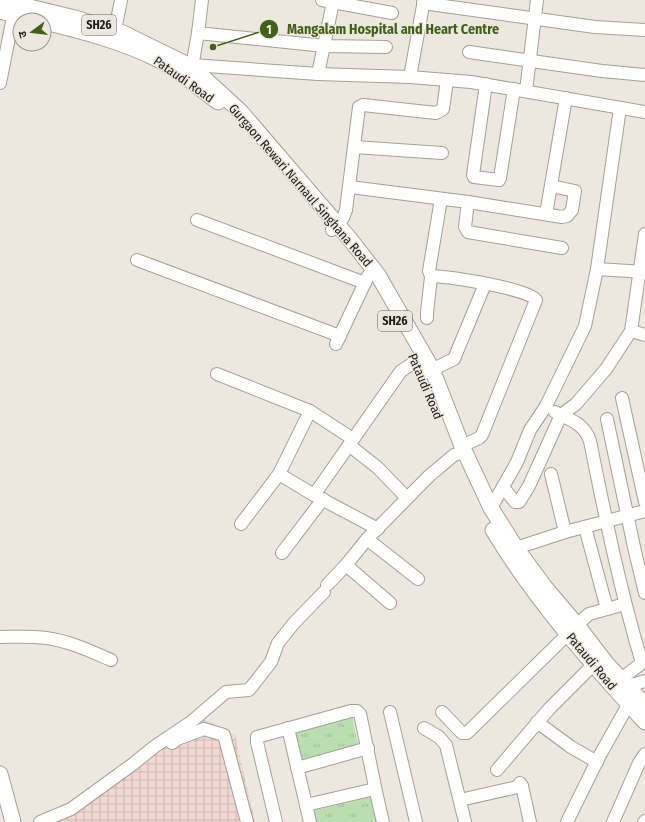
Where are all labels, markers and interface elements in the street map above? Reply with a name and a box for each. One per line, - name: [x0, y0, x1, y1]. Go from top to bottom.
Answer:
- north arrow: [12, 12, 52, 52]
- road number: SH26: [82, 15, 116, 35]
- callout: Mangalam Hospital and Heart Centre: [259, 16, 507, 42]
- text: Mangalam Hospital and Heart Centre: [287, 21, 499, 38]
- text: 1: [266, 23, 272, 37]
- text: उ: [16, 29, 30, 39]
- street label: Pataudi Road: [151, 53, 217, 106]
- street label: Gurgaon Rewari Narnaul Singhana Road: [226, 101, 375, 270]
- road number: SH26: [378, 311, 412, 331]
- street label: Pataudi Road: [405, 351, 446, 421]
- street label: Pataudi Road: [563, 630, 620, 693]

